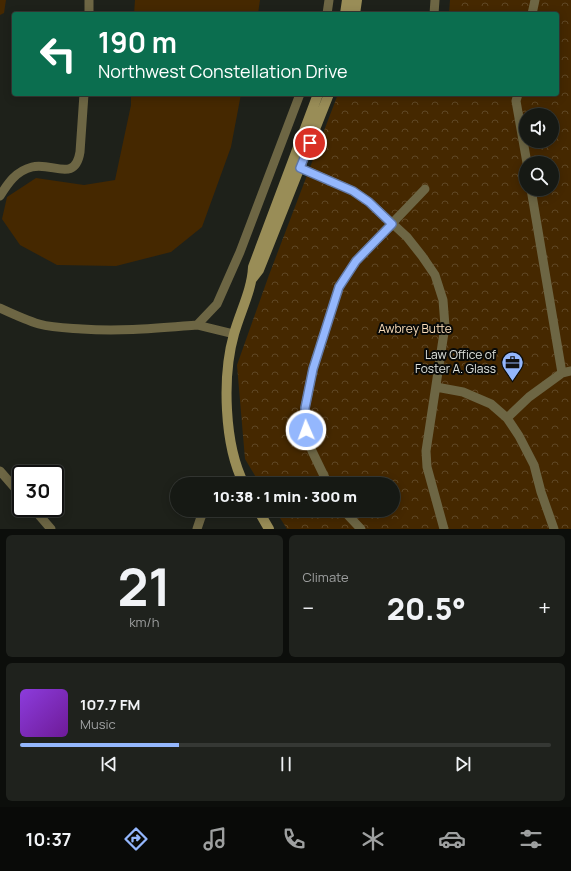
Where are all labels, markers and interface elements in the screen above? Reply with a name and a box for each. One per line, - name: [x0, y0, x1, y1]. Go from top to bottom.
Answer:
- text: 190 m: [98, 23, 177, 61]
- icon: left: [32, 28, 84, 80]
- text: Northwest Constellation Drive: [98, 59, 347, 83]
- map controls: [519, 108, 559, 196]
- button: sound: [519, 108, 559, 148]
- pin: [293, 126, 327, 160]
- icon: arrive: [299, 132, 321, 154]
- button: search: [519, 156, 559, 196]
- park label: Awbrey Butte: [378, 320, 452, 337]
- place label: Law Office of Foster A. Glass: [415, 346, 497, 377]
- office icon: Law Office of Foster A. Glass: [499, 349, 525, 382]
- position arrow: [285, 409, 327, 451]
- speed limit sign: 30: [12, 465, 64, 517]
- text: 10:38 · 1 min · 300 m: [213, 486, 357, 507]
- text: 21: [117, 551, 171, 622]
- text: Climate: [303, 568, 349, 586]
- text: 20.5°: [387, 588, 466, 629]
- text: −: [303, 593, 314, 623]
- text: +: [538, 593, 551, 623]
- text: km/h: [129, 613, 159, 631]
- text: 107.7 FM: [80, 694, 140, 715]
- text: Music: [80, 715, 116, 733]
- icon: previous: [98, 753, 120, 775]
- icon: pause: [275, 753, 297, 775]
- icon: next: [452, 753, 474, 775]
- icon: directions: [122, 825, 150, 853]
- icon: music: [201, 825, 229, 853]
- icon: phone: [280, 825, 308, 853]
- icon: climate: [359, 825, 387, 853]
- icon: car: [438, 825, 466, 853]
- icon: filters: [517, 825, 545, 853]
- text: 10:37: [26, 827, 71, 851]

